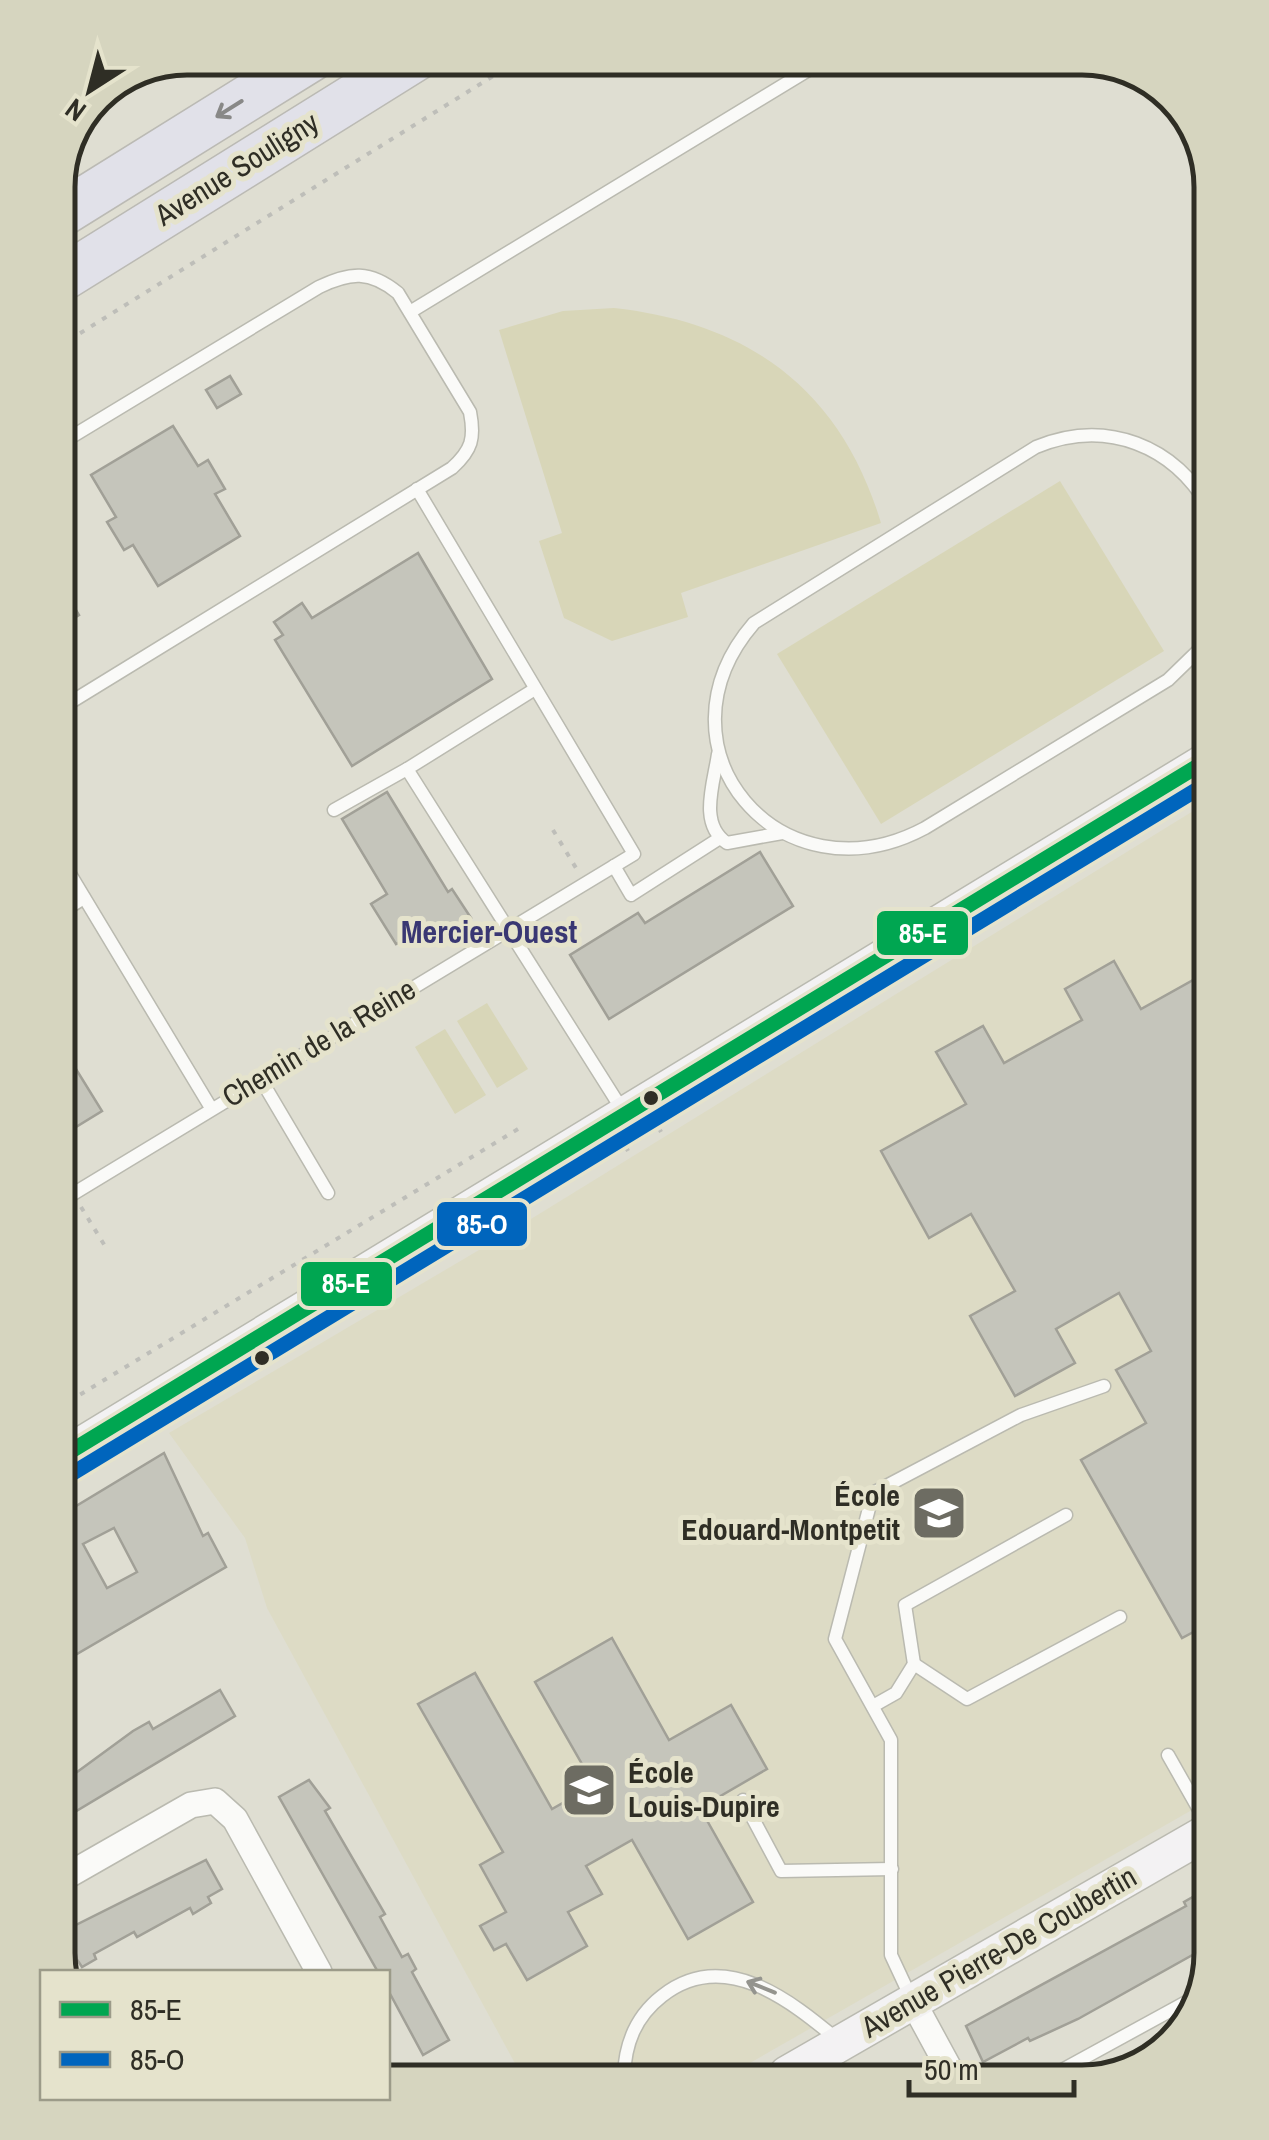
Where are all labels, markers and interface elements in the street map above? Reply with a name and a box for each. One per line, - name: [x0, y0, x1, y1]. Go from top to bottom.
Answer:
- north arrow: [40, 40, 140, 140]
- text: N: [57, 90, 93, 130]
- one-way arrow: [216, 99, 244, 120]
- street label: Avenue Souligny: [146, 102, 326, 235]
- line badge: 85-E: [875, 909, 970, 957]
- district label: Mercier-Ouest: [401, 910, 577, 953]
- text: 85-E: [899, 914, 947, 952]
- street label: Chemin de la Reine: [214, 969, 423, 1116]
- unlabelled marker: [641, 1088, 661, 1108]
- line badge: 85-O: [435, 1200, 529, 1248]
- text: 85-O: [456, 1205, 508, 1243]
- line badge: 85-E: [299, 1260, 394, 1308]
- text: 85-E: [322, 1264, 370, 1302]
- unlabelled marker: [252, 1348, 272, 1368]
- place label: École Edouard-Montpetit: [681, 1475, 900, 1549]
- school or university icon: École Edouard-Montpetit: [909, 1483, 969, 1543]
- place label: École Louis-Dupire: [628, 1752, 780, 1826]
- school or university icon: École Louis-Dupire: [559, 1760, 619, 1820]
- street label: Avenue Pierre-De Coubertin: [853, 1856, 1143, 2047]
- legend: [40, 1970, 390, 2100]
- one-way arrow: [746, 1977, 777, 1995]
- text: 85-E: [130, 1989, 182, 2029]
- scale bar: [909, 2035, 1074, 2097]
- text: 85-O: [130, 2039, 185, 2079]
- text: 50 m: [924, 2049, 979, 2089]

